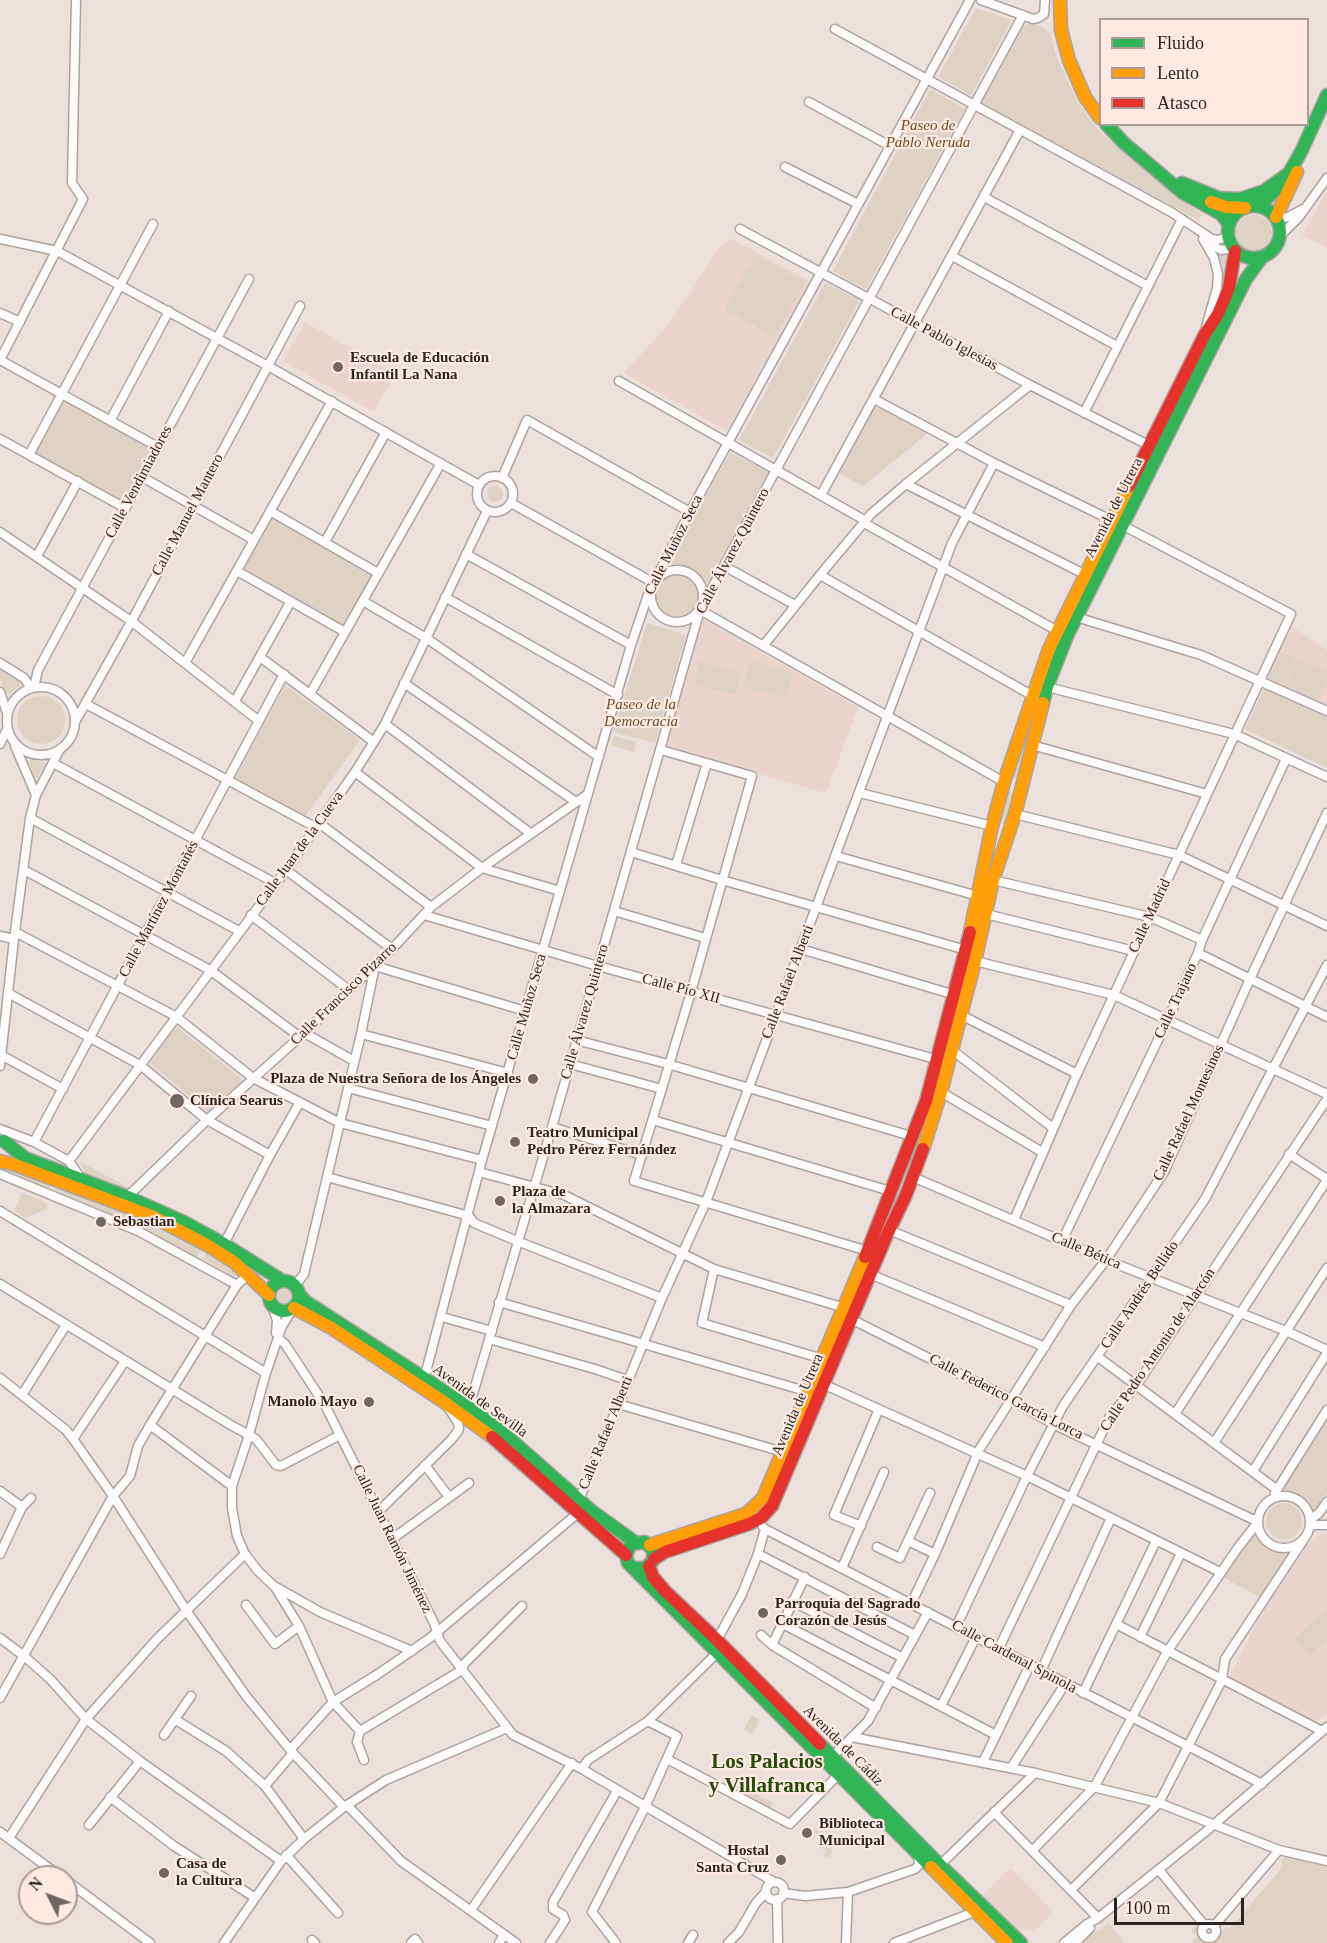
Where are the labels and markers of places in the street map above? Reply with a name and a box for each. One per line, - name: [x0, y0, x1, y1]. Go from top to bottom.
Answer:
- place label: Escuela de Educación Infantil La Nana: [350, 349, 489, 384]
- marker: Escuela de Educación Infantil La Nana: [331, 360, 345, 374]
- place label: Plaza de Nuestra Señora de los Ángeles: [270, 1070, 521, 1088]
- marker: Plaza de Nuestra Señora de los Ángeles: [526, 1072, 540, 1086]
- marker: Clínica Searus: [168, 1092, 186, 1110]
- place label: Clínica Searus: [190, 1092, 283, 1110]
- place label: Teatro Municipal Pedro Pérez Fernández: [527, 1124, 676, 1159]
- marker: Teatro Municipal Pedro Pérez Fernández: [508, 1135, 522, 1149]
- place label: Plaza de la Almazara: [512, 1183, 591, 1218]
- marker: Plaza de la Almazara: [493, 1194, 507, 1208]
- place label: Sebastian: [113, 1213, 175, 1231]
- marker: Sebastian: [94, 1215, 108, 1229]
- place label: Manolo Mayo: [267, 1393, 357, 1411]
- marker: Manolo Mayo: [362, 1395, 376, 1409]
- place label: Parroquia del Sagrado Corazón de Jesús: [775, 1595, 921, 1630]
- marker: Parroquia del Sagrado Corazón de Jesús: [756, 1606, 770, 1620]
- place label: Biblioteca Municipal: [819, 1815, 885, 1850]
- marker: Biblioteca Municipal: [800, 1826, 814, 1840]
- place label: Hostal Santa Cruz: [696, 1842, 769, 1877]
- marker: Hostal Santa Cruz: [774, 1853, 788, 1867]
- place label: Casa de la Cultura: [176, 1855, 242, 1890]
- marker: Casa de la Cultura: [157, 1866, 171, 1880]

